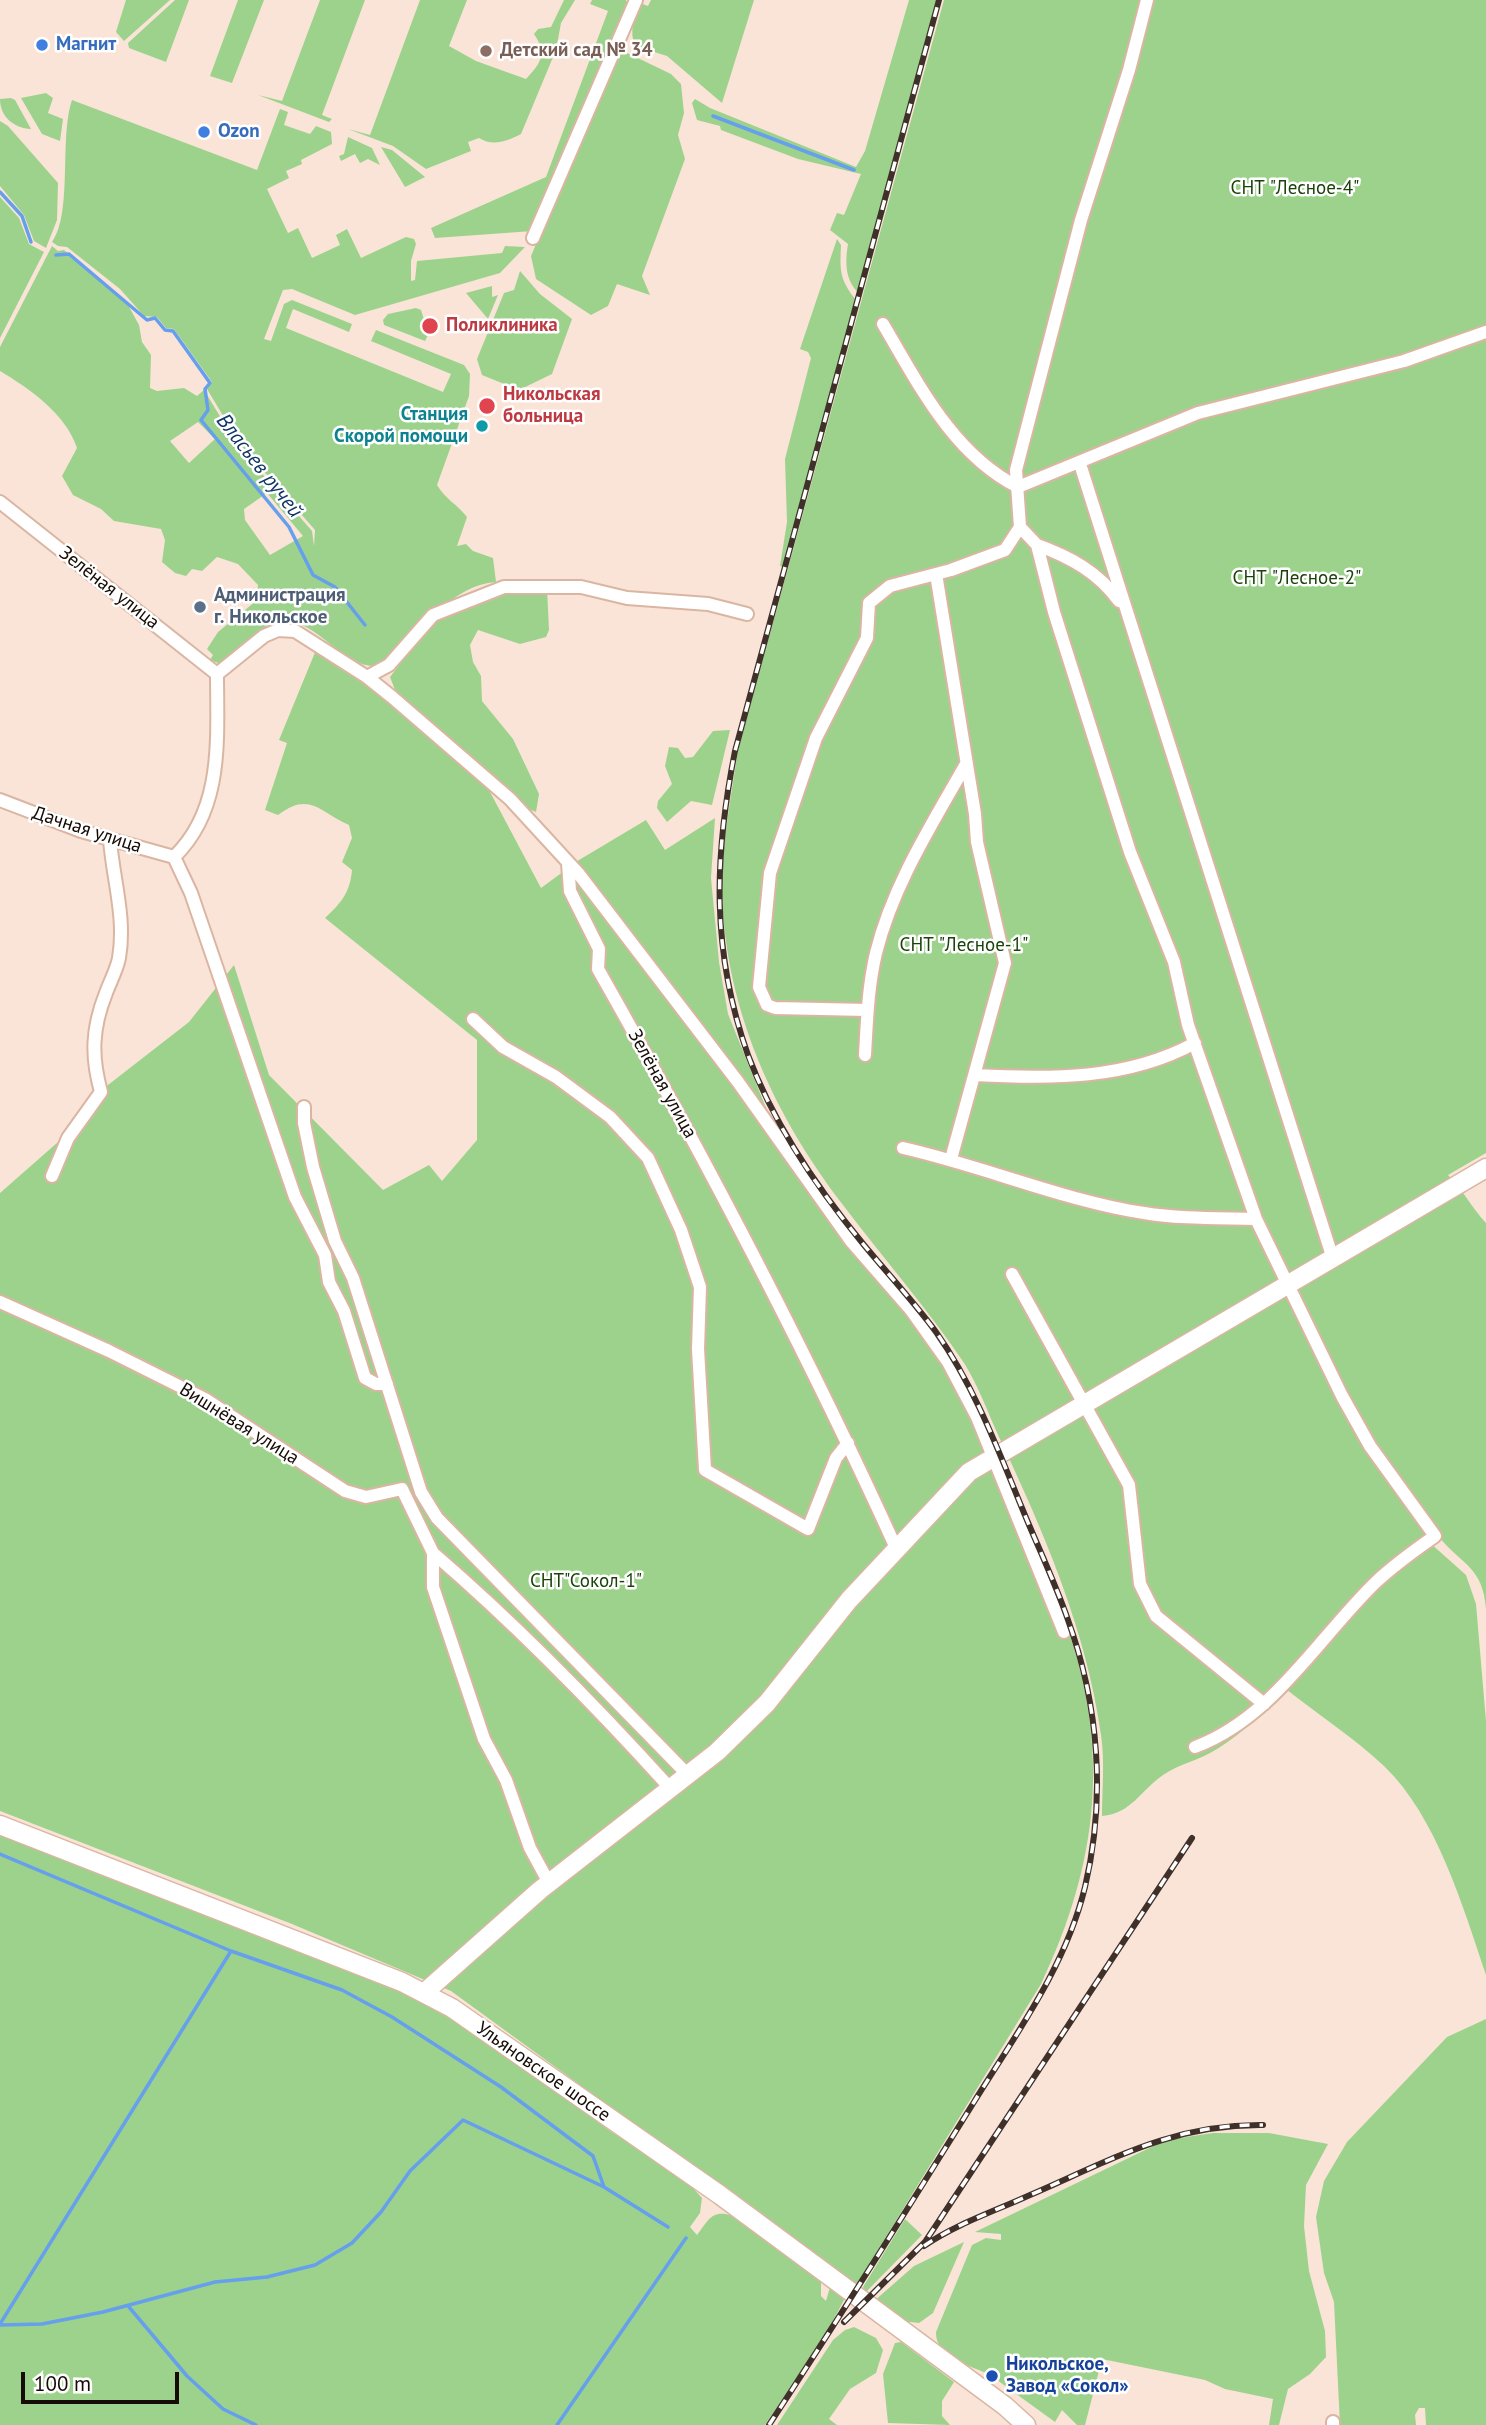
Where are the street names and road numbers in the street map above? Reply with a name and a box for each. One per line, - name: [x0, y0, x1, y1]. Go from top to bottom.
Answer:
- street label: Зелёная улица: [54, 542, 164, 634]
- street label: Дачная улица: [29, 802, 145, 858]
- street label: Зелёная улица: [623, 1026, 701, 1142]
- street label: Вишнёвая улица: [175, 1378, 303, 1470]
- street label: Ульяновское шоссе: [472, 2017, 614, 2127]

